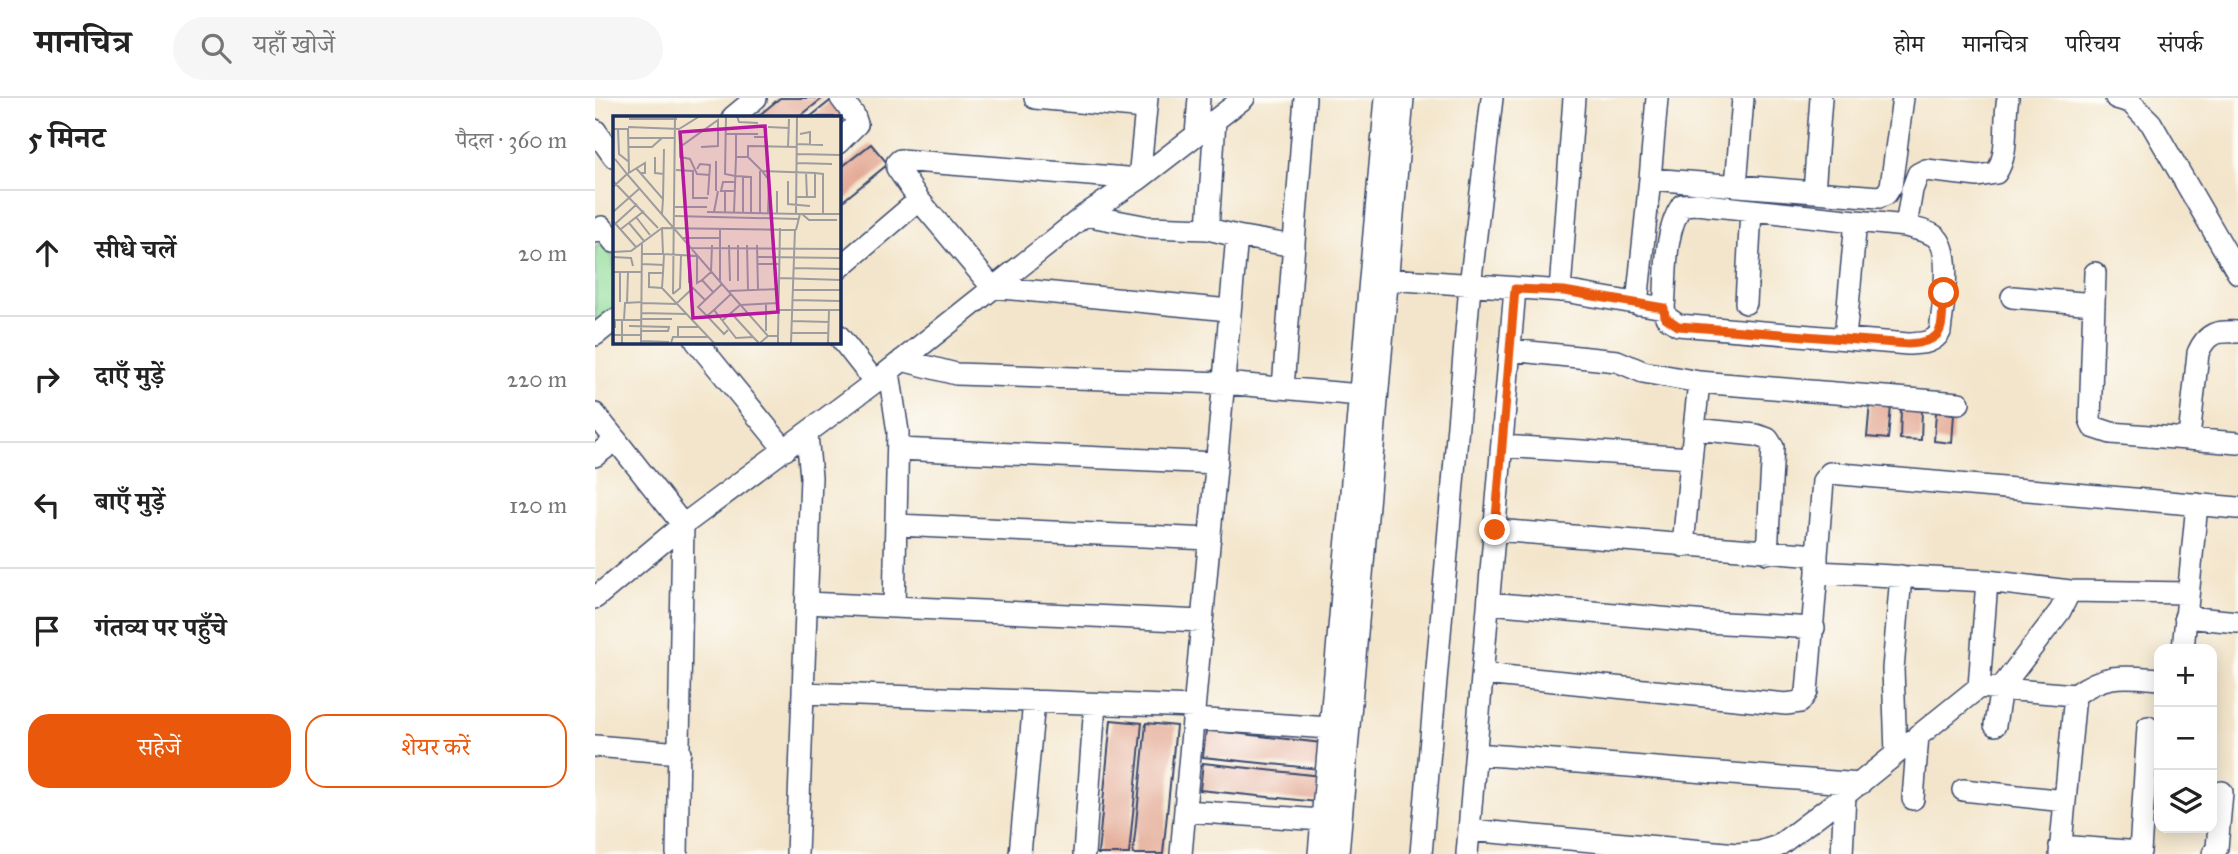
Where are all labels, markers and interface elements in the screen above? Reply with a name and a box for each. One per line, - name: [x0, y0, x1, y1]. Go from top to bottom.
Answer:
- search box: [173, 17, 663, 80]
- text: मानचित्र: [35, 22, 131, 62]
- text: यहाँ खोजें: [253, 28, 335, 60]
- icon: search: [197, 29, 235, 67]
- text: होम: [1894, 29, 1924, 59]
- text: मानचित्र: [1962, 29, 2028, 59]
- text: परिचय: [2066, 29, 2120, 59]
- text: संपर्क: [2158, 29, 2203, 59]
- inset map: [613, 116, 840, 343]
- text: 5 मिनट: [28, 120, 105, 156]
- text: पैदल · 360 m: [456, 126, 567, 154]
- text: सीधे चलें: [95, 233, 176, 265]
- icon: ahead: [28, 234, 66, 272]
- text: 20 m: [518, 239, 567, 267]
- route start: [1928, 277, 1959, 308]
- text: दाएँ मुड़ें: [95, 359, 164, 391]
- icon: right: [28, 360, 66, 398]
- text: 220 m: [507, 365, 567, 393]
- text: बाएँ मुड़ें: [95, 485, 165, 517]
- icon: left: [28, 486, 66, 524]
- text: 120 m: [509, 491, 567, 519]
- route end: [1479, 514, 1510, 545]
- text: गंतव्य पर पहुँचे: [95, 611, 226, 643]
- icon: arrive: [28, 612, 66, 650]
- map controls: [2154, 644, 2217, 833]
- button: +: [2154, 644, 2217, 707]
- button: −: [2154, 707, 2217, 770]
- button: सहेजें: [28, 714, 291, 788]
- button: शेयर करें: [305, 714, 567, 788]
- button: layers: [2154, 770, 2217, 833]

